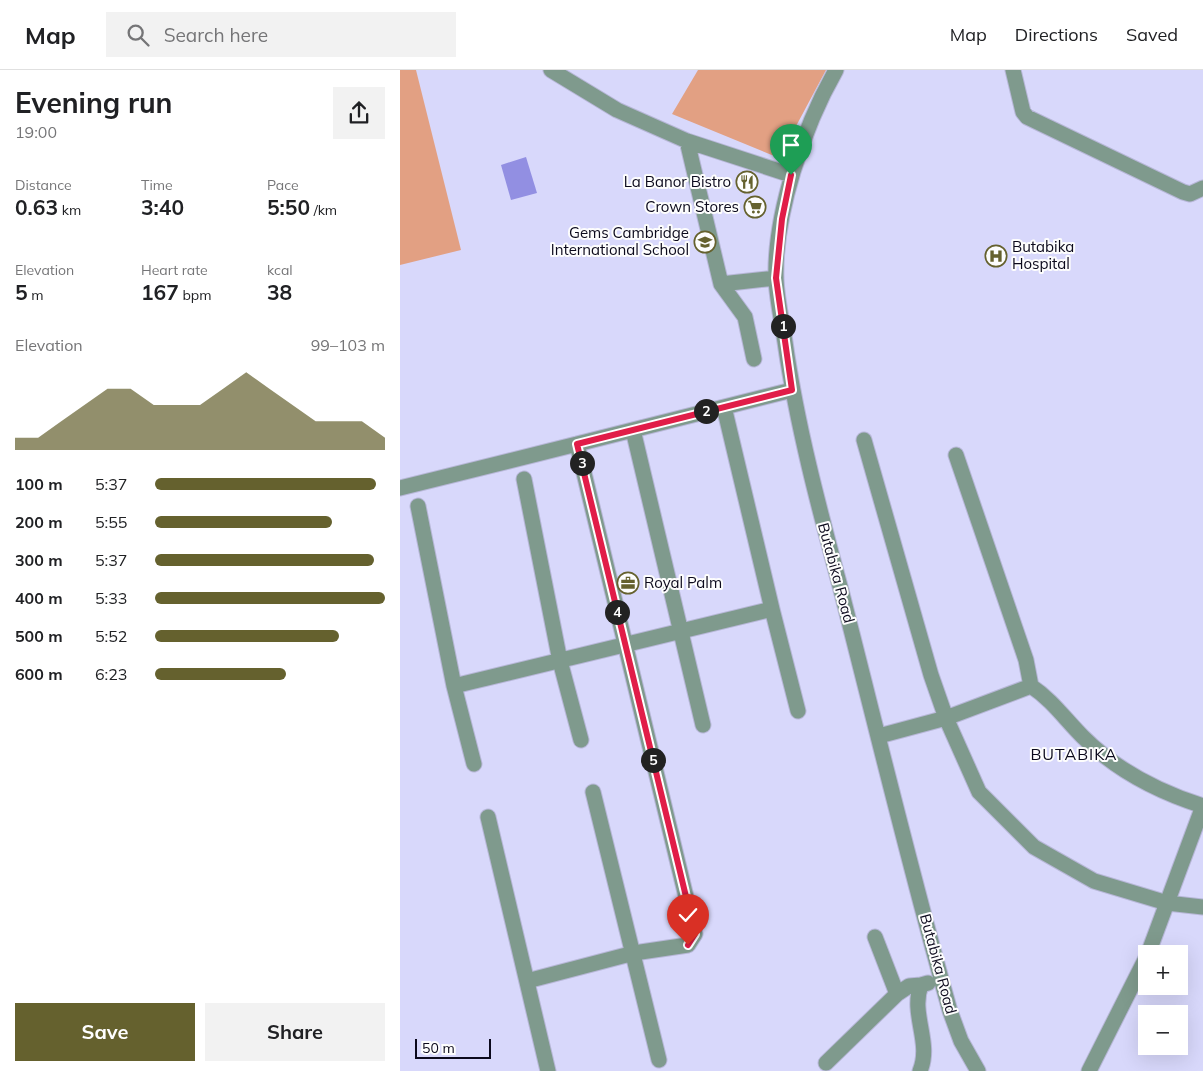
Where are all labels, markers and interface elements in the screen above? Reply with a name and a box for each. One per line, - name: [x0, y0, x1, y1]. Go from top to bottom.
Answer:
- search box: [106, 12, 456, 57]
- text: Map: [25, 20, 76, 50]
- icon: search: [124, 21, 152, 49]
- text: Search here: [164, 23, 268, 47]
- text: Map: [950, 23, 987, 46]
- text: Directions: [1015, 23, 1098, 46]
- text: Saved: [1126, 23, 1178, 46]
- text: Evening run: [15, 85, 172, 120]
- button: share: [333, 87, 385, 139]
- text: 19:00: [15, 122, 57, 142]
- pin: [770, 124, 812, 175]
- icon: arrive: [777, 131, 805, 159]
- restaurant icon: La Banor Bistro: [735, 170, 759, 194]
- place label: La Banor Bistro: [624, 172, 731, 191]
- text: Distance: [15, 176, 72, 194]
- text: Time: [141, 176, 173, 194]
- text: Pace: [267, 176, 299, 194]
- text: 0.63: [15, 194, 58, 220]
- text: 3:40: [141, 194, 184, 220]
- text: 5:50: [267, 194, 310, 220]
- supermarket icon: Crown Stores: [743, 195, 767, 219]
- place label: Crown Stores: [645, 197, 739, 216]
- text: km: [58, 201, 81, 219]
- text: /km: [310, 201, 337, 219]
- place label: Gems Cambridge International School: [551, 223, 689, 259]
- school or university icon: Gems Cambridge International School: [693, 230, 717, 254]
- place label: Butabika Hospital: [1012, 237, 1074, 273]
- hospital icon: Butabika Hospital: [984, 244, 1008, 268]
- text: Elevation: [15, 261, 74, 279]
- text: Heart rate: [141, 261, 208, 279]
- text: kcal: [267, 261, 293, 279]
- text: 5: [15, 279, 28, 305]
- text: 167: [141, 279, 179, 305]
- text: 38: [267, 279, 292, 305]
- text: m: [28, 286, 44, 304]
- text: bpm: [179, 286, 212, 304]
- pin: 1: [770, 314, 796, 338]
- text: 1: [779, 317, 788, 335]
- text: Elevation: [15, 335, 83, 355]
- text: 99–103 m: [311, 335, 385, 355]
- pin: 2: [694, 398, 718, 424]
- text: 2: [702, 402, 711, 420]
- pin: 3: [570, 450, 594, 476]
- text: 3: [578, 454, 587, 472]
- text: 100 m: [15, 474, 63, 494]
- text: 5:37: [95, 474, 127, 494]
- text: 200 m: [15, 512, 63, 532]
- text: 5:55: [95, 512, 127, 532]
- street label: Butabika Road: [814, 521, 859, 625]
- text: 300 m: [15, 550, 63, 570]
- text: 5:37: [95, 550, 127, 570]
- office icon: Royal Palm: [616, 571, 640, 595]
- place label: Royal Palm: [644, 573, 722, 592]
- text: 400 m: [15, 588, 63, 608]
- text: 5:33: [95, 588, 127, 608]
- pin: 4: [604, 600, 630, 624]
- text: 4: [613, 603, 622, 621]
- text: 500 m: [15, 626, 63, 646]
- text: 5:52: [95, 626, 127, 646]
- text: 600 m: [15, 664, 63, 684]
- text: 6:23: [95, 664, 127, 684]
- district label: BUTABIKA: [1030, 744, 1118, 764]
- pin: 5: [640, 748, 666, 772]
- text: 5: [649, 751, 658, 769]
- pin: [667, 894, 709, 945]
- icon: check: [674, 901, 702, 929]
- street label: Butabika Road: [916, 912, 961, 1016]
- map controls: [1138, 945, 1188, 1055]
- button: +: [1138, 945, 1188, 995]
- button: Save: [15, 1003, 195, 1061]
- button: Share: [205, 1003, 385, 1061]
- button: −: [1138, 1005, 1188, 1055]
- scale bar: [415, 1036, 491, 1059]
- text: 50 m: [422, 1039, 455, 1057]

